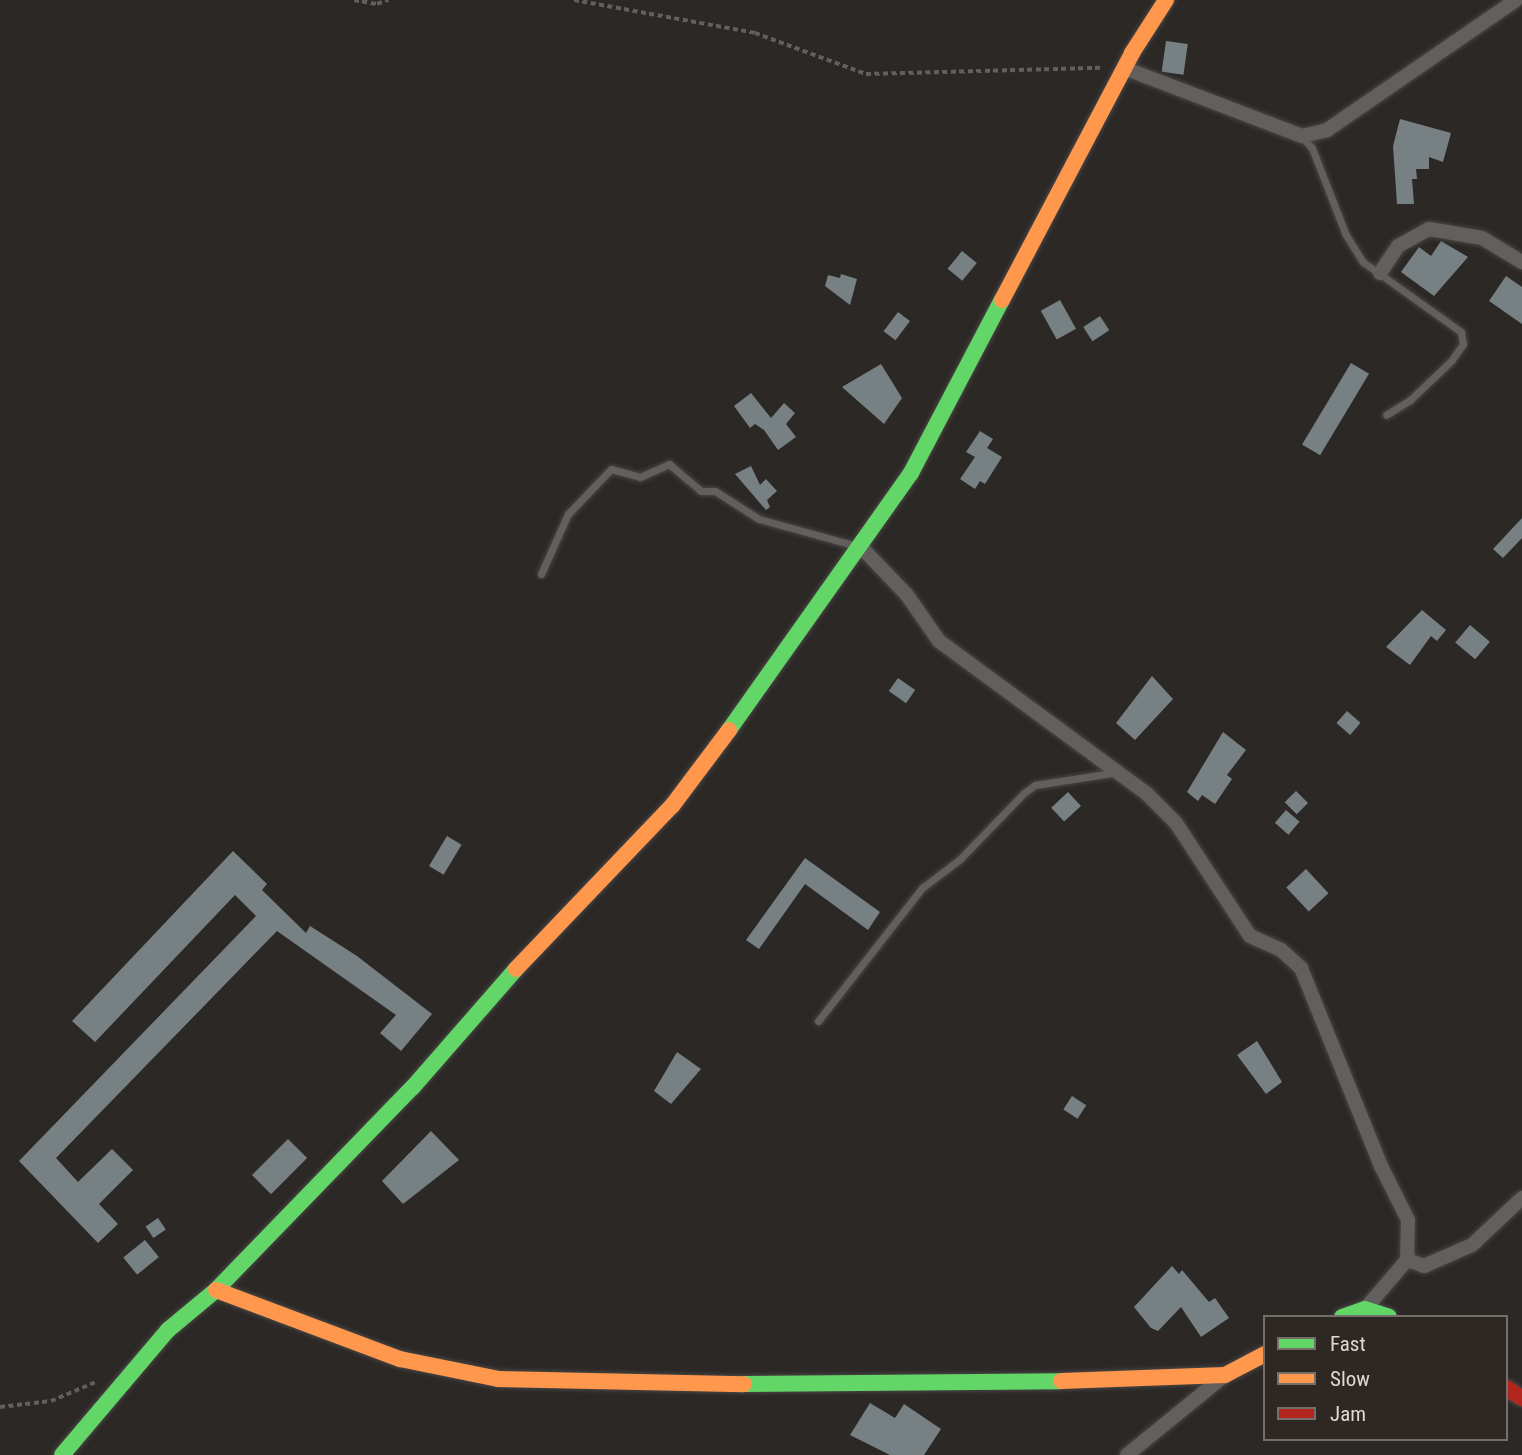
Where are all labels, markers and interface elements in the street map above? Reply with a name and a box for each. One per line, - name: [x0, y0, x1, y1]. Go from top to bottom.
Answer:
- legend: [1263, 1315, 1508, 1441]
- text: Fast: [1330, 1332, 1366, 1356]
- text: Slow: [1330, 1367, 1370, 1391]
- text: Jam: [1330, 1402, 1366, 1426]

